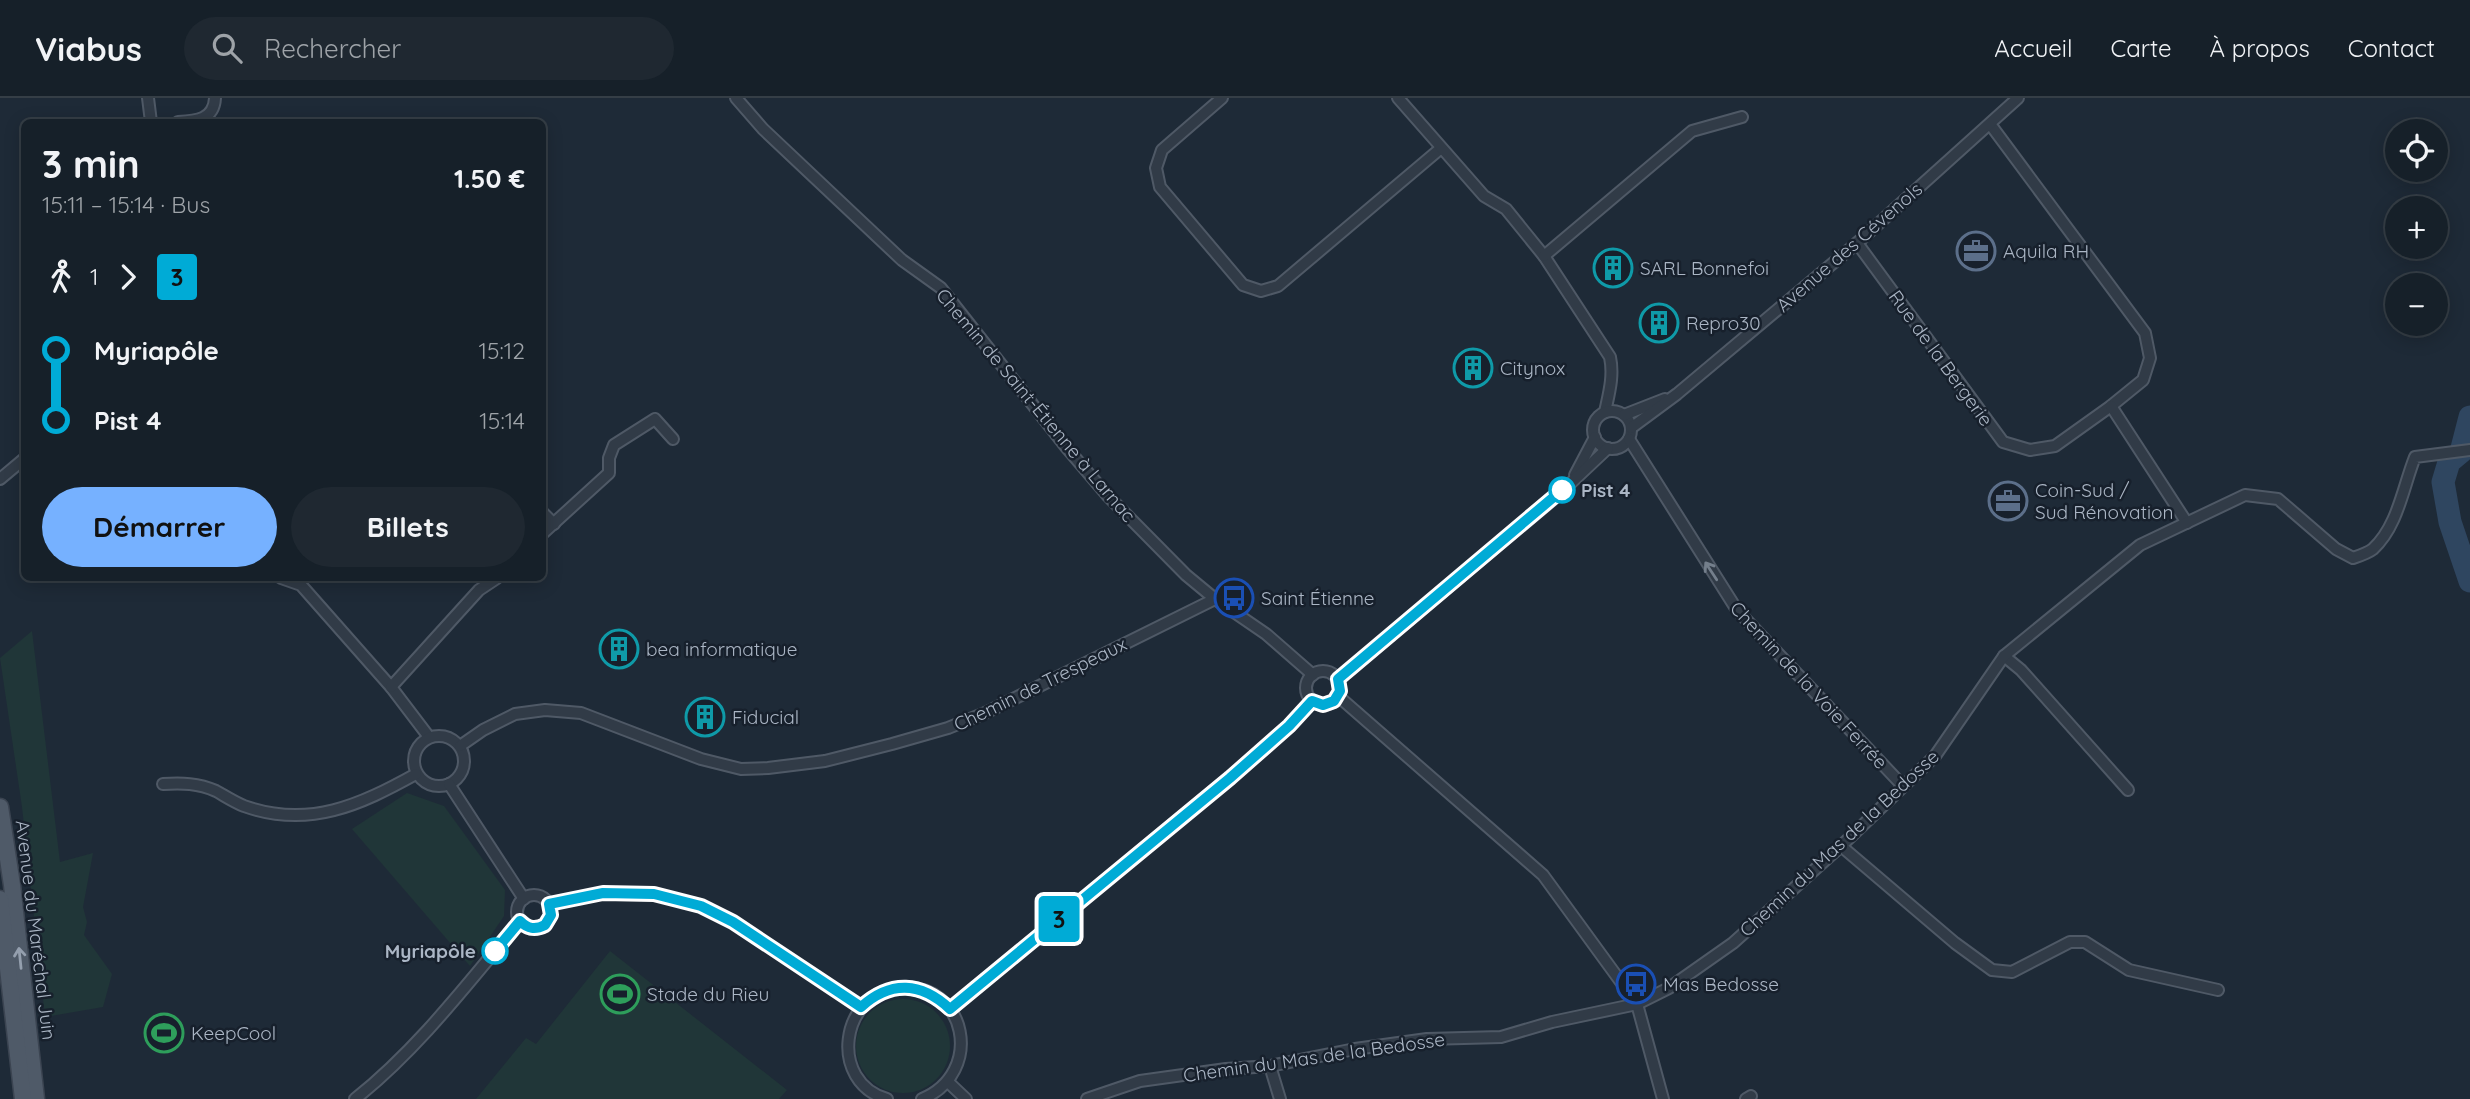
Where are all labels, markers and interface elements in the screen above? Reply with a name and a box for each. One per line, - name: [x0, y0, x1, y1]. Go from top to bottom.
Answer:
- search box: [184, 17, 674, 80]
- text: Viabus: [35, 28, 142, 69]
- icon: search: [208, 29, 246, 67]
- text: Rechercher: [264, 32, 401, 65]
- text: Accueil: [1994, 33, 2073, 63]
- text: Carte: [2111, 33, 2172, 63]
- text: À propos: [2210, 33, 2310, 63]
- text: Contact: [2348, 33, 2435, 63]
- map controls: [2385, 119, 2448, 336]
- button: locate: [2385, 119, 2448, 182]
- text: 3 min: [42, 140, 140, 188]
- text: 1.50 €: [454, 162, 525, 195]
- street label: Avenue des Cévenols: [1771, 177, 1927, 317]
- text: 15:11 – 15:14 · Bus: [42, 190, 210, 219]
- button: +: [2385, 196, 2448, 259]
- office icon: Aquila RH: [1955, 230, 1997, 272]
- place label: Aquila RH: [2003, 239, 2089, 263]
- building icon: SARL Bonnefoi: [1592, 247, 1634, 289]
- place label: SARL Bonnefoi: [1640, 256, 1769, 280]
- icon: walk: [42, 258, 80, 296]
- icon: forward: [109, 258, 147, 296]
- text: 1: [90, 262, 99, 291]
- text: 3: [171, 262, 183, 292]
- button: −: [2385, 273, 2448, 336]
- street label: Chemin de Saint-Étienne à Larnac: [931, 283, 1141, 527]
- street label: Rue de la Bergerie: [1884, 285, 1998, 431]
- building icon: Repro30: [1638, 302, 1680, 344]
- place label: Repro30: [1686, 311, 1761, 335]
- text: Myriapôle: [94, 334, 219, 367]
- text: 15:12: [478, 336, 525, 365]
- building icon: Citynox: [1452, 347, 1494, 389]
- place label: Citynox: [1500, 356, 1565, 380]
- text: Pist 4: [94, 404, 162, 437]
- text: 15:14: [479, 406, 525, 435]
- marker: Pist 4: [1549, 477, 1575, 503]
- place label: Pist 4: [1581, 478, 1630, 502]
- place label: Coin-Sud / Sud Rénovation: [2035, 478, 2173, 524]
- office icon: Coin-Sud / Sud Rénovation: [1987, 480, 2029, 522]
- button: Démarrer: [42, 487, 277, 567]
- button: Billets: [291, 487, 525, 567]
- one-way arrow: [1704, 561, 1718, 581]
- bus stop icon: Saint Étienne: [1213, 577, 1255, 619]
- place label: Saint Étienne: [1261, 586, 1375, 610]
- street label: Chemin de la Voie Ferrée: [1725, 596, 1893, 774]
- building icon: bea informatique: [598, 628, 640, 670]
- street label: Chemin de Trespeaux: [950, 632, 1130, 736]
- place label: bea informatique: [646, 637, 797, 661]
- building icon: Fiducial: [684, 696, 726, 738]
- place label: Fiducial: [732, 705, 799, 729]
- street label: Chemin du Mas de la Bedosse: [1734, 744, 1944, 942]
- street label: Avenue du Maréchal Juin: [11, 819, 61, 1041]
- line badge: 3: [1036, 896, 1082, 942]
- text: 3: [1053, 904, 1065, 934]
- marker: Myriapôle: [482, 938, 508, 964]
- place label: Myriapôle: [385, 939, 476, 963]
- one-way arrow: [13, 947, 26, 970]
- bus stop icon: Mas Bedosse: [1615, 963, 1657, 1005]
- place label: Mas Bedosse: [1663, 972, 1779, 996]
- sports icon: Stade du Rieu: [599, 973, 641, 1015]
- place label: Stade du Rieu: [647, 982, 769, 1006]
- sports icon: KeepCool: [143, 1012, 185, 1054]
- place label: KeepCool: [191, 1021, 276, 1045]
- street label: Chemin du Mas de la Bedosse: [1182, 1027, 1446, 1087]

